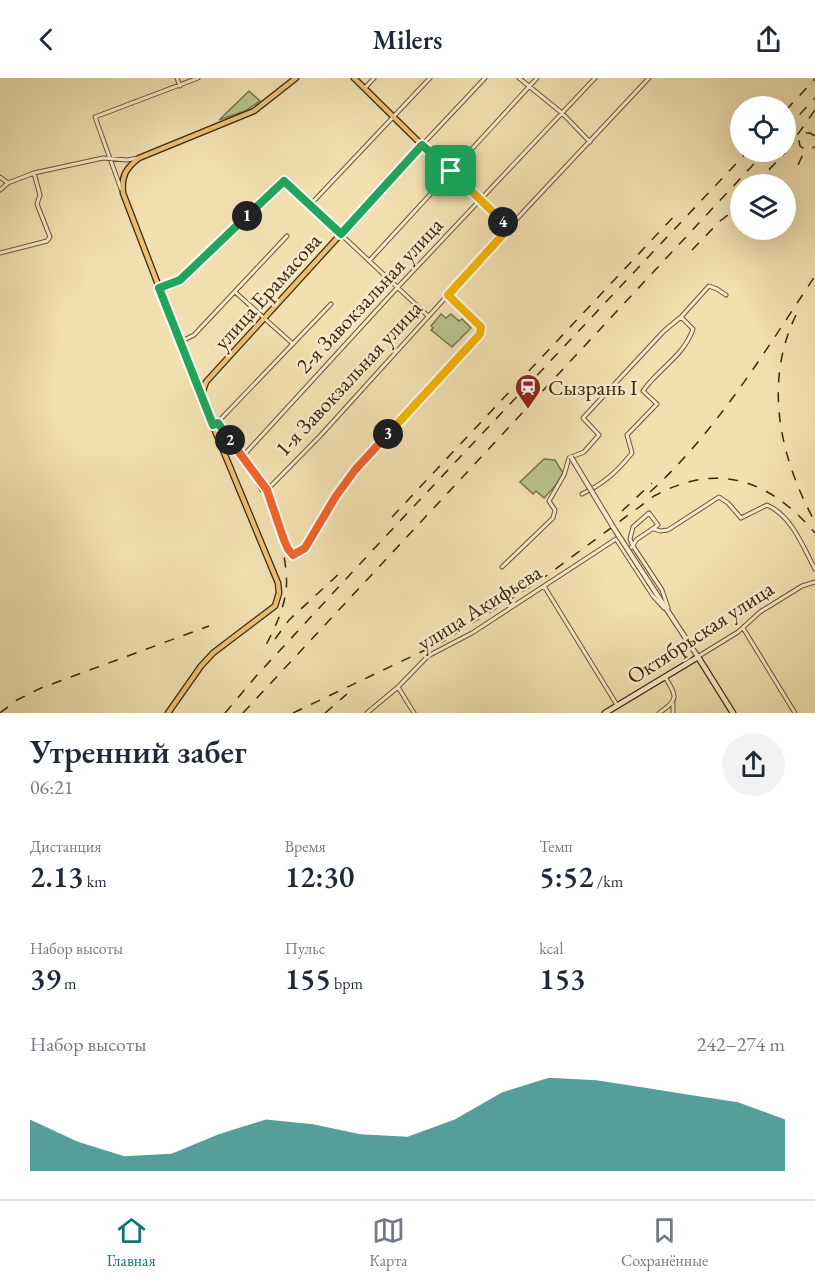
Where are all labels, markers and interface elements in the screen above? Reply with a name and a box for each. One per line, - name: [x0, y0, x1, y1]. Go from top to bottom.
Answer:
- text: Milers: [372, 22, 443, 57]
- icon: back: [30, 23, 63, 56]
- icon: share: [752, 23, 785, 56]
- map controls: [730, 96, 796, 240]
- button: locate: [730, 96, 796, 162]
- pin: [425, 145, 476, 196]
- icon: arrive: [434, 154, 467, 187]
- button: layers: [730, 174, 796, 240]
- pin: 1: [232, 201, 262, 231]
- text: 1: [243, 205, 251, 226]
- pin: 4: [488, 207, 518, 237]
- street label: 2-я Завокзальная улица: [289, 211, 450, 380]
- text: 4: [499, 211, 507, 232]
- street label: улица Ерамасова: [207, 226, 328, 356]
- street label: 1-я Завокзальная улица: [268, 294, 429, 463]
- station icon: Сызрань I: [513, 372, 543, 410]
- place label: Сызрань I: [548, 373, 638, 402]
- pin: 3: [373, 419, 403, 449]
- text: 3: [384, 423, 392, 444]
- pin: 2: [215, 425, 245, 455]
- text: 2: [226, 429, 234, 450]
- street label: улица Акифьева: [412, 558, 547, 657]
- street label: Октябрьская улица: [621, 574, 779, 691]
- text: Утренний забег: [30, 730, 247, 773]
- button: share: [722, 733, 785, 796]
- text: 06:21: [30, 774, 73, 800]
- text: Дистанция: [30, 836, 101, 857]
- text: Время: [285, 836, 326, 857]
- text: Темп: [539, 836, 573, 857]
- text: 2.13: [30, 857, 83, 896]
- text: 12:30: [285, 857, 354, 896]
- text: 5:52: [539, 857, 594, 896]
- text: km: [83, 871, 107, 892]
- text: /km: [594, 871, 623, 892]
- text: Набор высоты: [30, 938, 123, 959]
- text: Пульс: [285, 938, 325, 959]
- text: kcal: [539, 938, 563, 959]
- text: 39: [30, 959, 61, 998]
- text: 155: [285, 959, 331, 998]
- text: 153: [539, 959, 586, 998]
- text: m: [61, 973, 76, 994]
- text: bpm: [331, 973, 363, 994]
- text: Набор высоты: [30, 1031, 146, 1057]
- text: 242–274 m: [697, 1031, 785, 1057]
- tab: Главная: [107, 1214, 156, 1271]
- tab: Карта: [369, 1214, 407, 1271]
- tab: Сохранённые: [621, 1214, 708, 1271]

